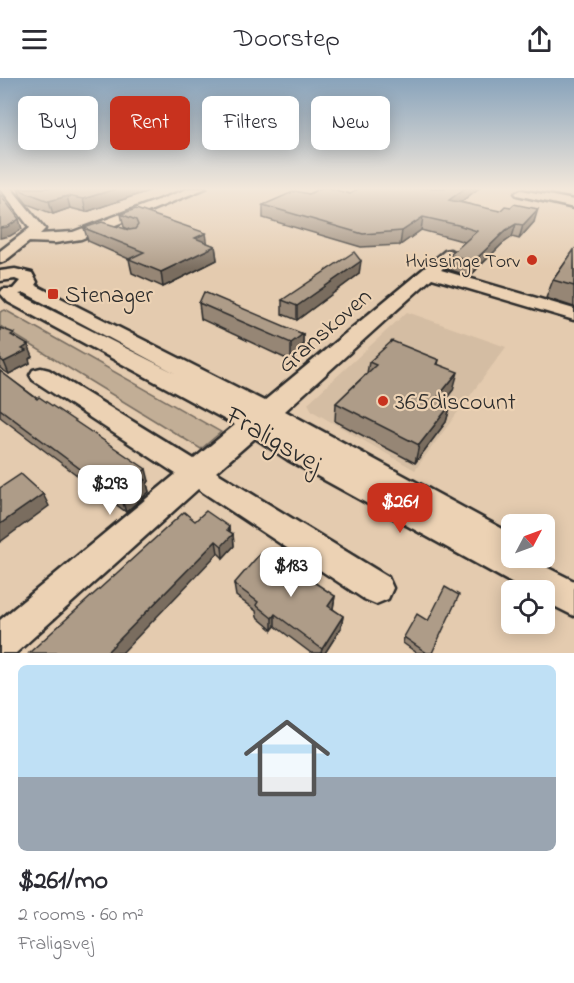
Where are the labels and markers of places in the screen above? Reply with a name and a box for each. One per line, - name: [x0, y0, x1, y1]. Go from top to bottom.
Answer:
- place label: Hvissinge Torv: [405, 248, 520, 278]
- marker: Hvissinge Torv: [525, 253, 539, 267]
- place label: Stenager: [65, 279, 154, 314]
- marker: Stenager: [46, 287, 60, 301]
- place label: 365discount: [395, 386, 516, 421]
- marker: 365discount: [376, 394, 390, 408]
- pin: $293: [74, 465, 146, 516]
- pin: $261: [364, 483, 436, 534]
- pin: $183: [255, 547, 327, 598]

